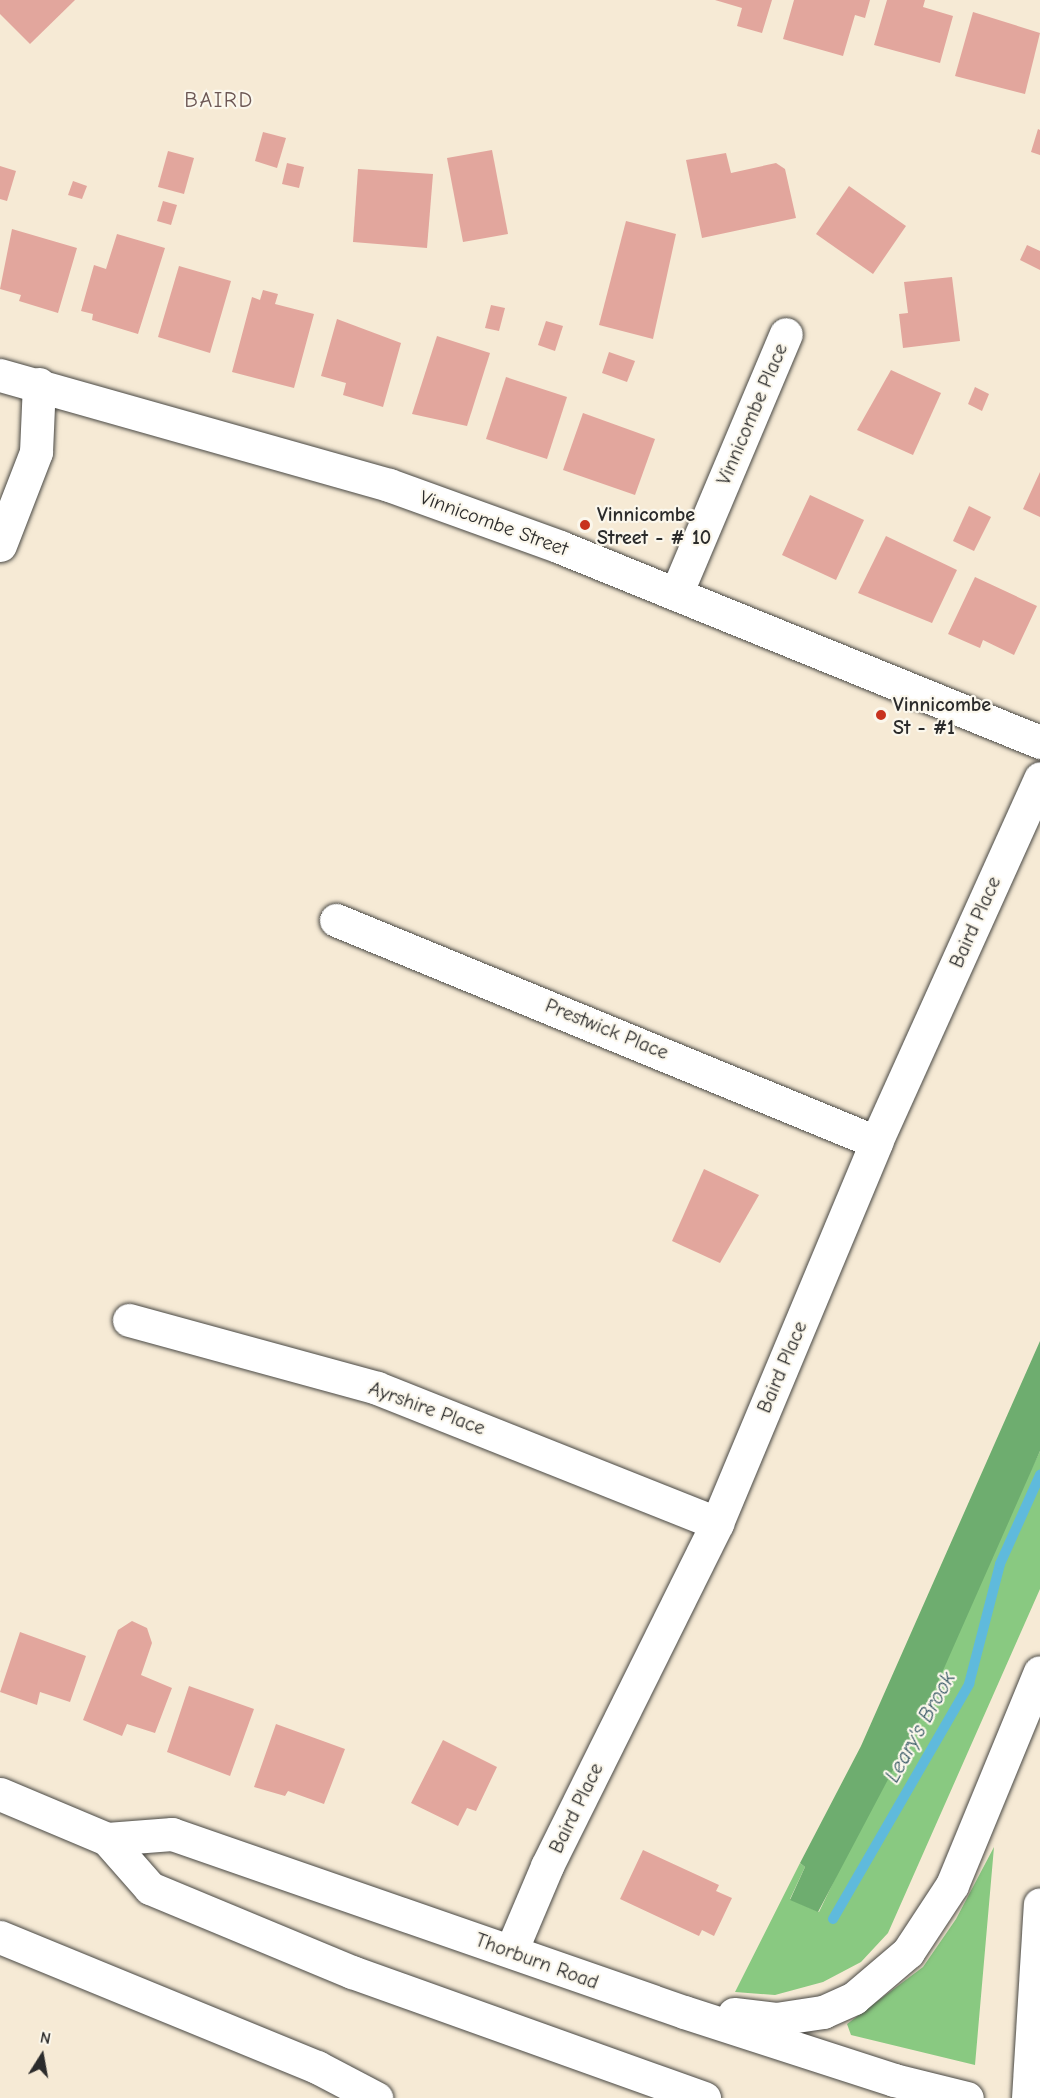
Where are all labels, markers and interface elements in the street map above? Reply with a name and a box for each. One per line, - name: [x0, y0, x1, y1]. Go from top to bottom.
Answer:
- district label: BAIRD: [184, 88, 254, 114]
- street label: Vinnicombe Place: [711, 340, 793, 488]
- street label: Vinnicombe Street: [417, 485, 571, 561]
- place label: Vinnicombe Street - # 10: [597, 502, 711, 549]
- marker: Vinnicombe Street - # 10: [578, 518, 592, 532]
- place label: Vinnicombe St - #1: [893, 692, 991, 739]
- marker: Vinnicombe St - #1: [874, 708, 888, 722]
- street label: Baird Place: [944, 873, 1006, 971]
- street label: Prestwick Place: [542, 993, 672, 1065]
- street label: Baird Place: [752, 1317, 812, 1417]
- street label: Ayrshire Place: [366, 1376, 488, 1440]
- water label: Leary's Brook: [879, 1668, 961, 1786]
- street label: Baird Place: [544, 1759, 608, 1857]
- street label: Thorburn Road: [472, 1928, 602, 1994]
- north arrow: [12, 2026, 72, 2086]
- text: N: [39, 2029, 52, 2048]

